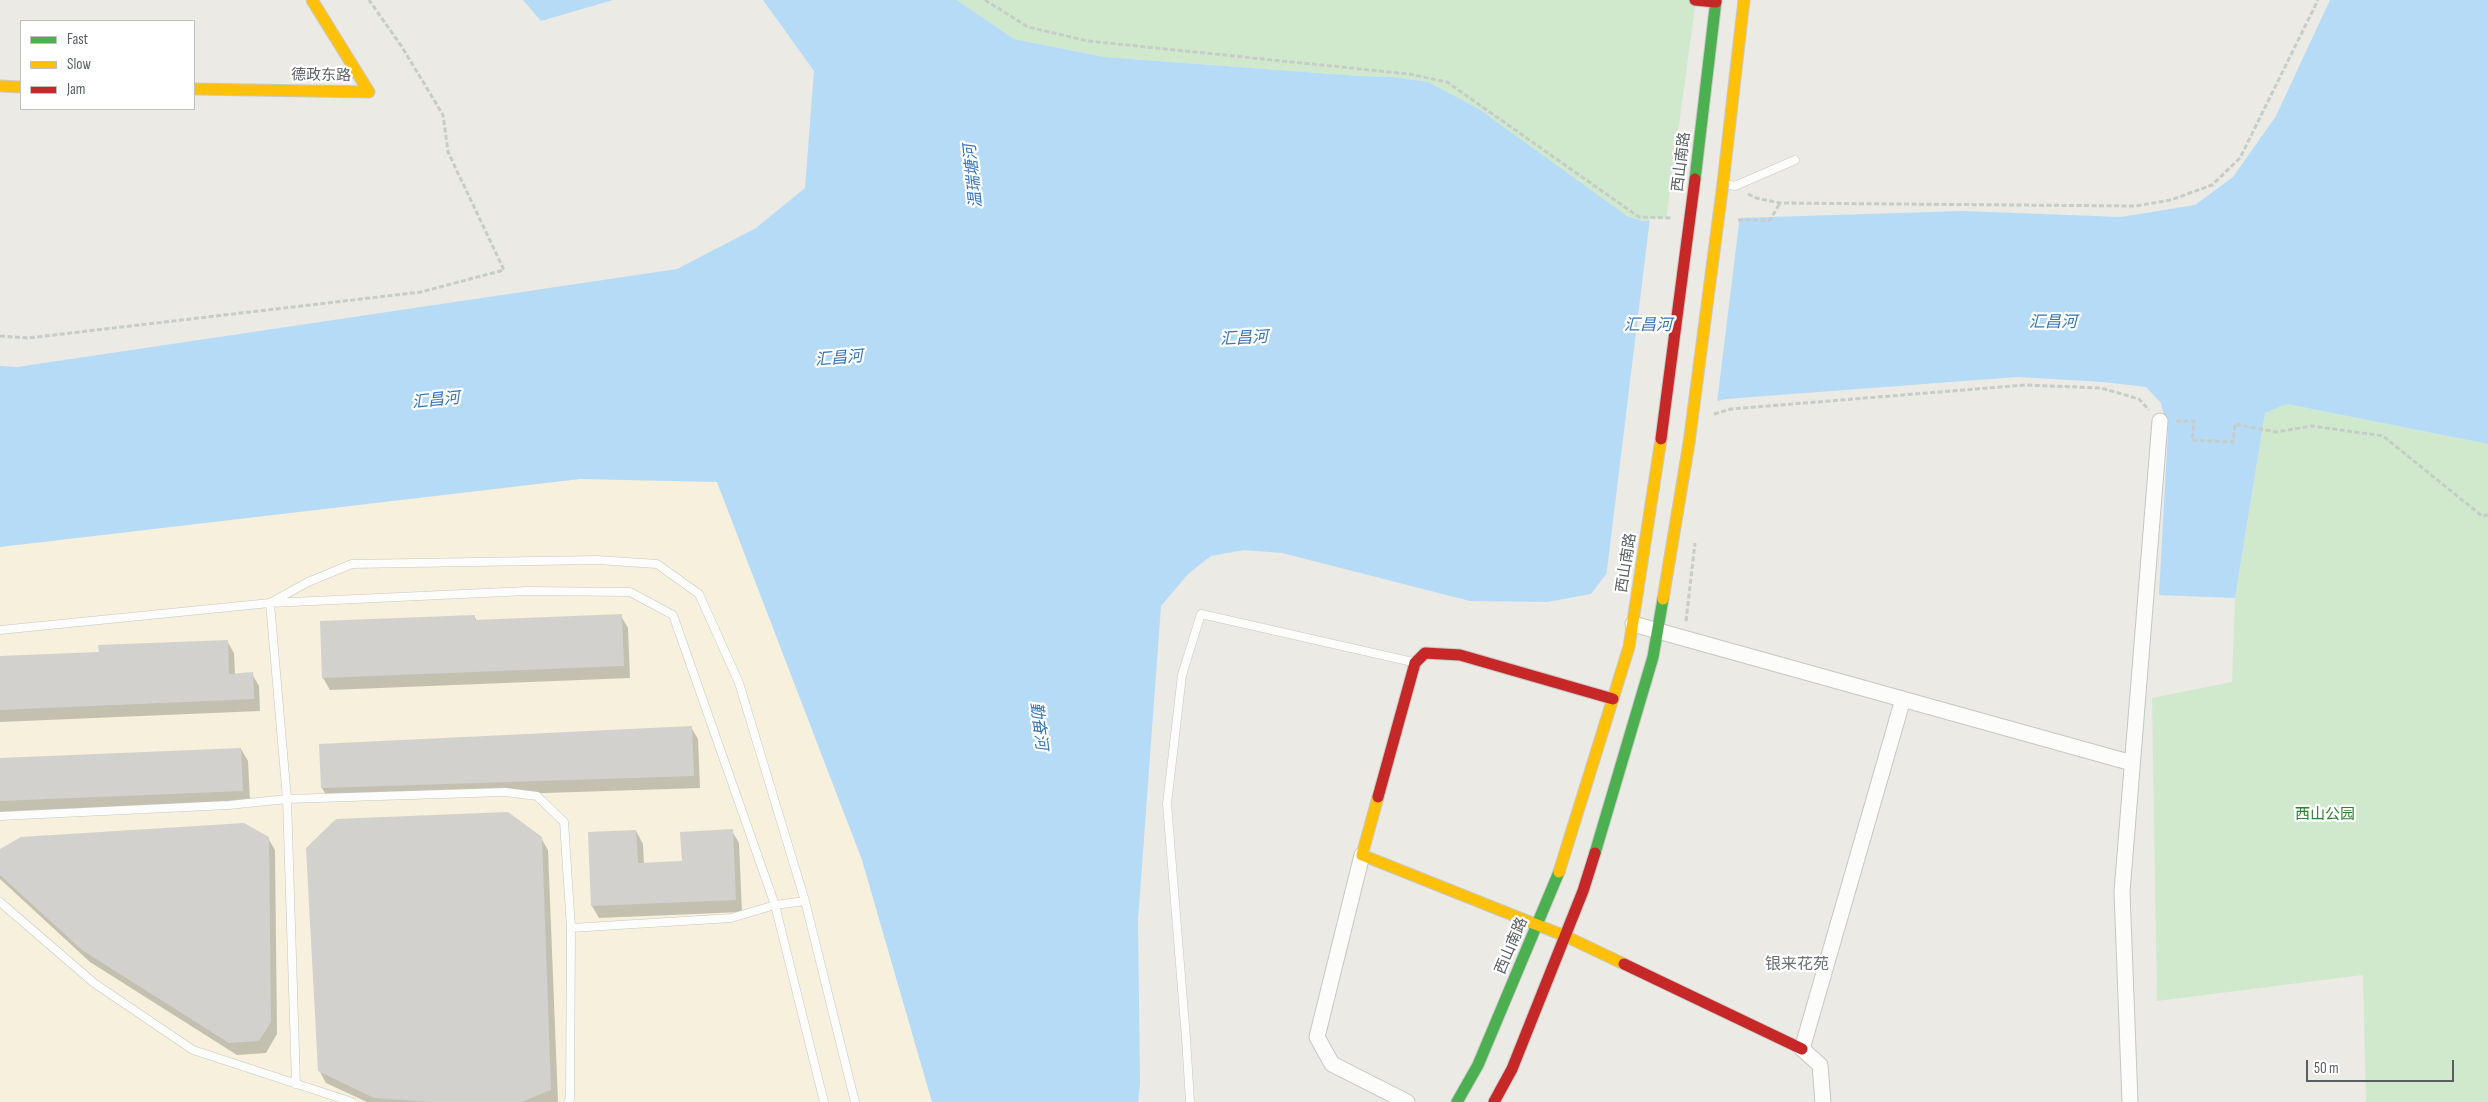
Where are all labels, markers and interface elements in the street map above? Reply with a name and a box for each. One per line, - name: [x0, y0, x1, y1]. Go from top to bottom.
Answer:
- legend: [20, 20, 195, 110]
- text: Fast: [67, 30, 88, 49]
- text: Slow: [67, 55, 91, 74]
- street label: 德政东路: [291, 66, 351, 86]
- text: Jam: [67, 80, 85, 99]
- street label: 西山南路: [1669, 131, 1695, 193]
- water label: 温瑞塘河: [961, 143, 987, 209]
- water label: 汇昌河: [2029, 313, 2077, 333]
- water label: 汇昌河: [1624, 316, 1672, 336]
- water label: 汇昌河: [1220, 328, 1268, 350]
- water label: 汇昌河: [814, 347, 864, 371]
- water label: 汇昌河: [411, 389, 461, 413]
- street label: 西山南路: [1613, 532, 1641, 594]
- water label: 勤奋河: [1026, 701, 1050, 751]
- park label: 西山公园: [2295, 806, 2355, 824]
- street label: 西山南路: [1492, 915, 1532, 977]
- district label: 银来花苑: [1765, 955, 1829, 975]
- scale bar: [2308, 1050, 2456, 1082]
- text: 50 m: [2314, 1059, 2339, 1078]

